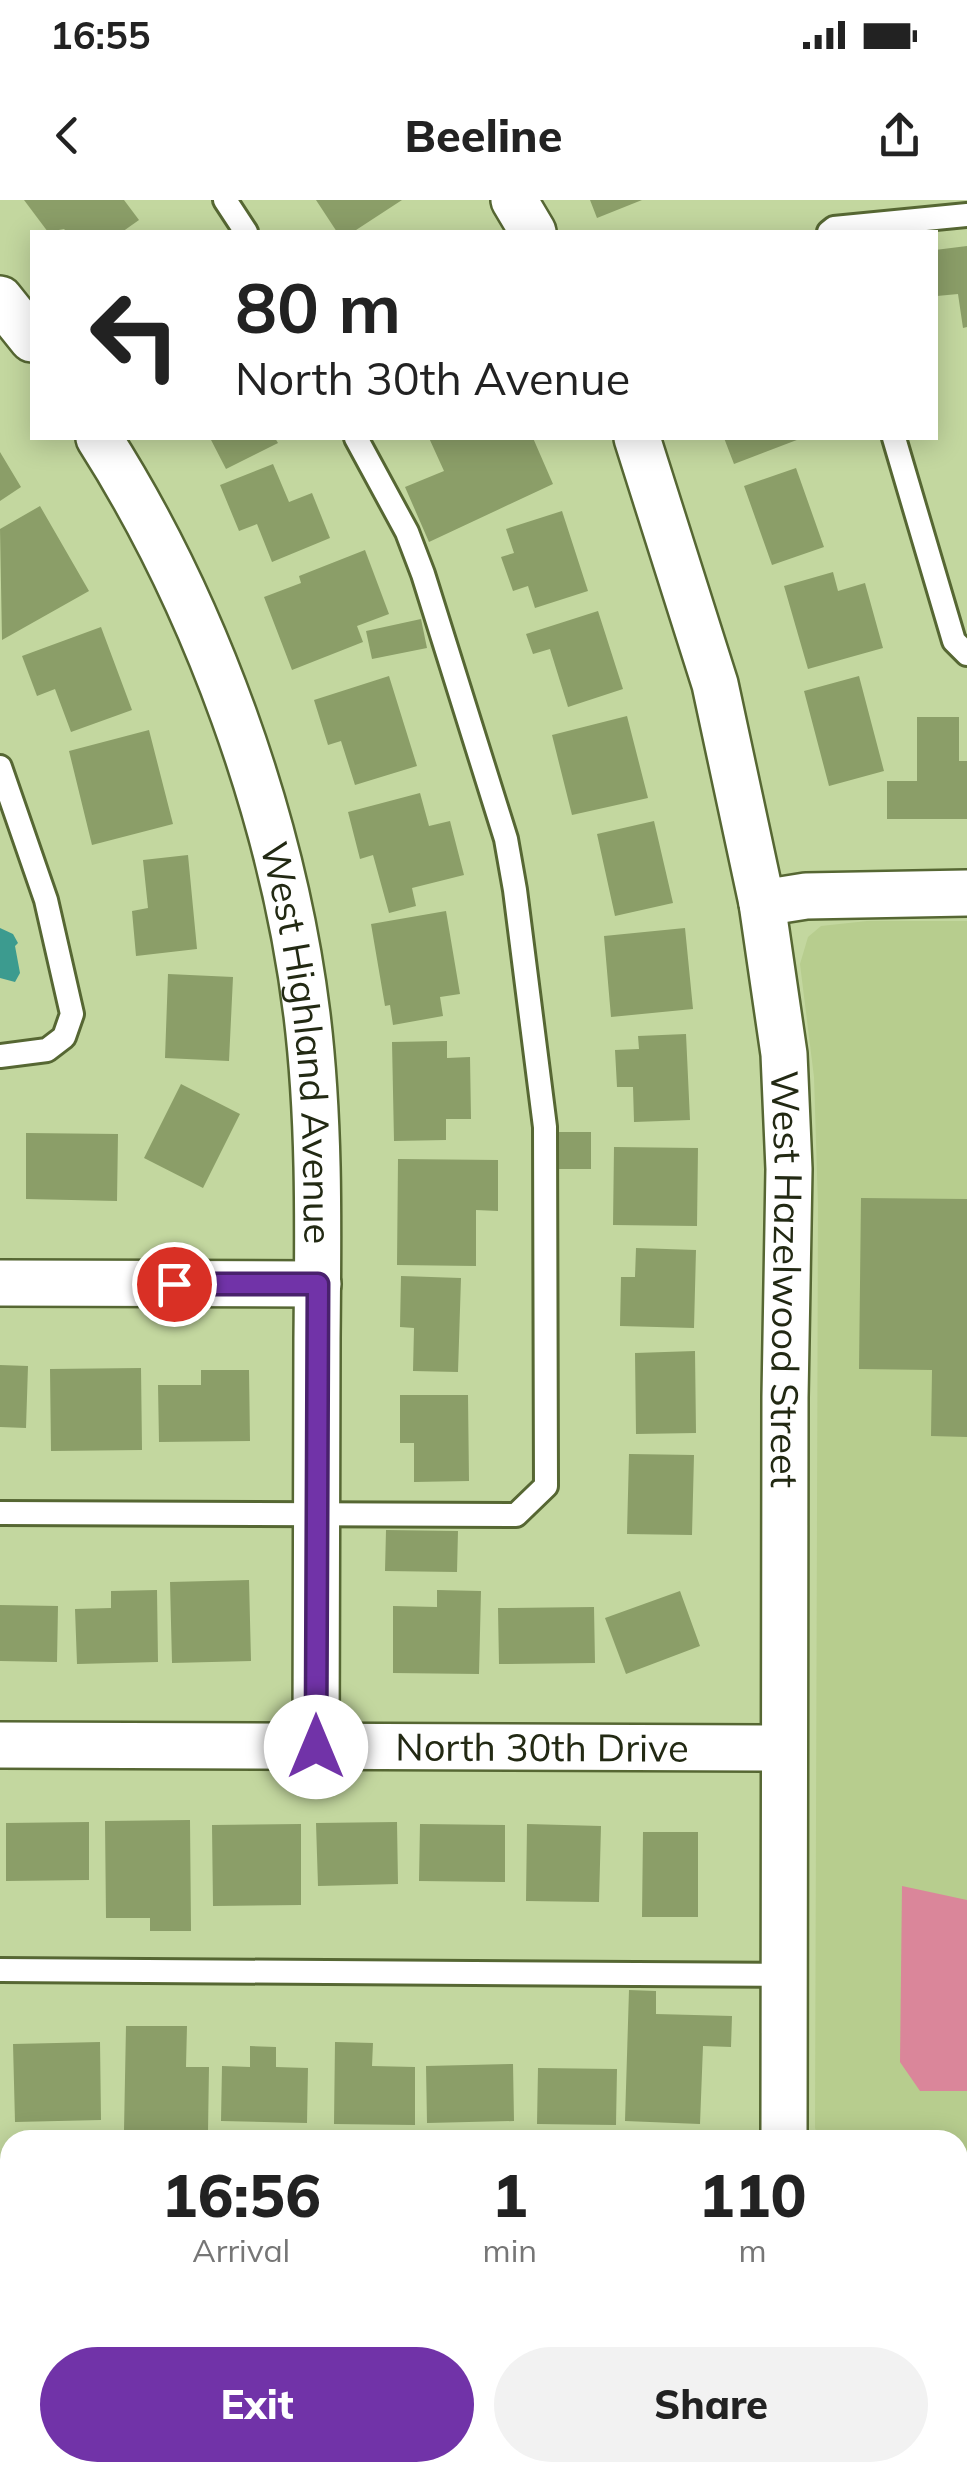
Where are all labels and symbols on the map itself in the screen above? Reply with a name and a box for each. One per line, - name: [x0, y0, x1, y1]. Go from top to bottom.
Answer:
- street label: West Highland Avenue: [250, 837, 342, 1244]
- street label: West Hazelwood Street: [761, 1069, 813, 1488]
- pin: [132, 1242, 217, 1327]
- position arrow: [264, 1695, 368, 1799]
- street label: North 30th Drive: [395, 1723, 689, 1772]

